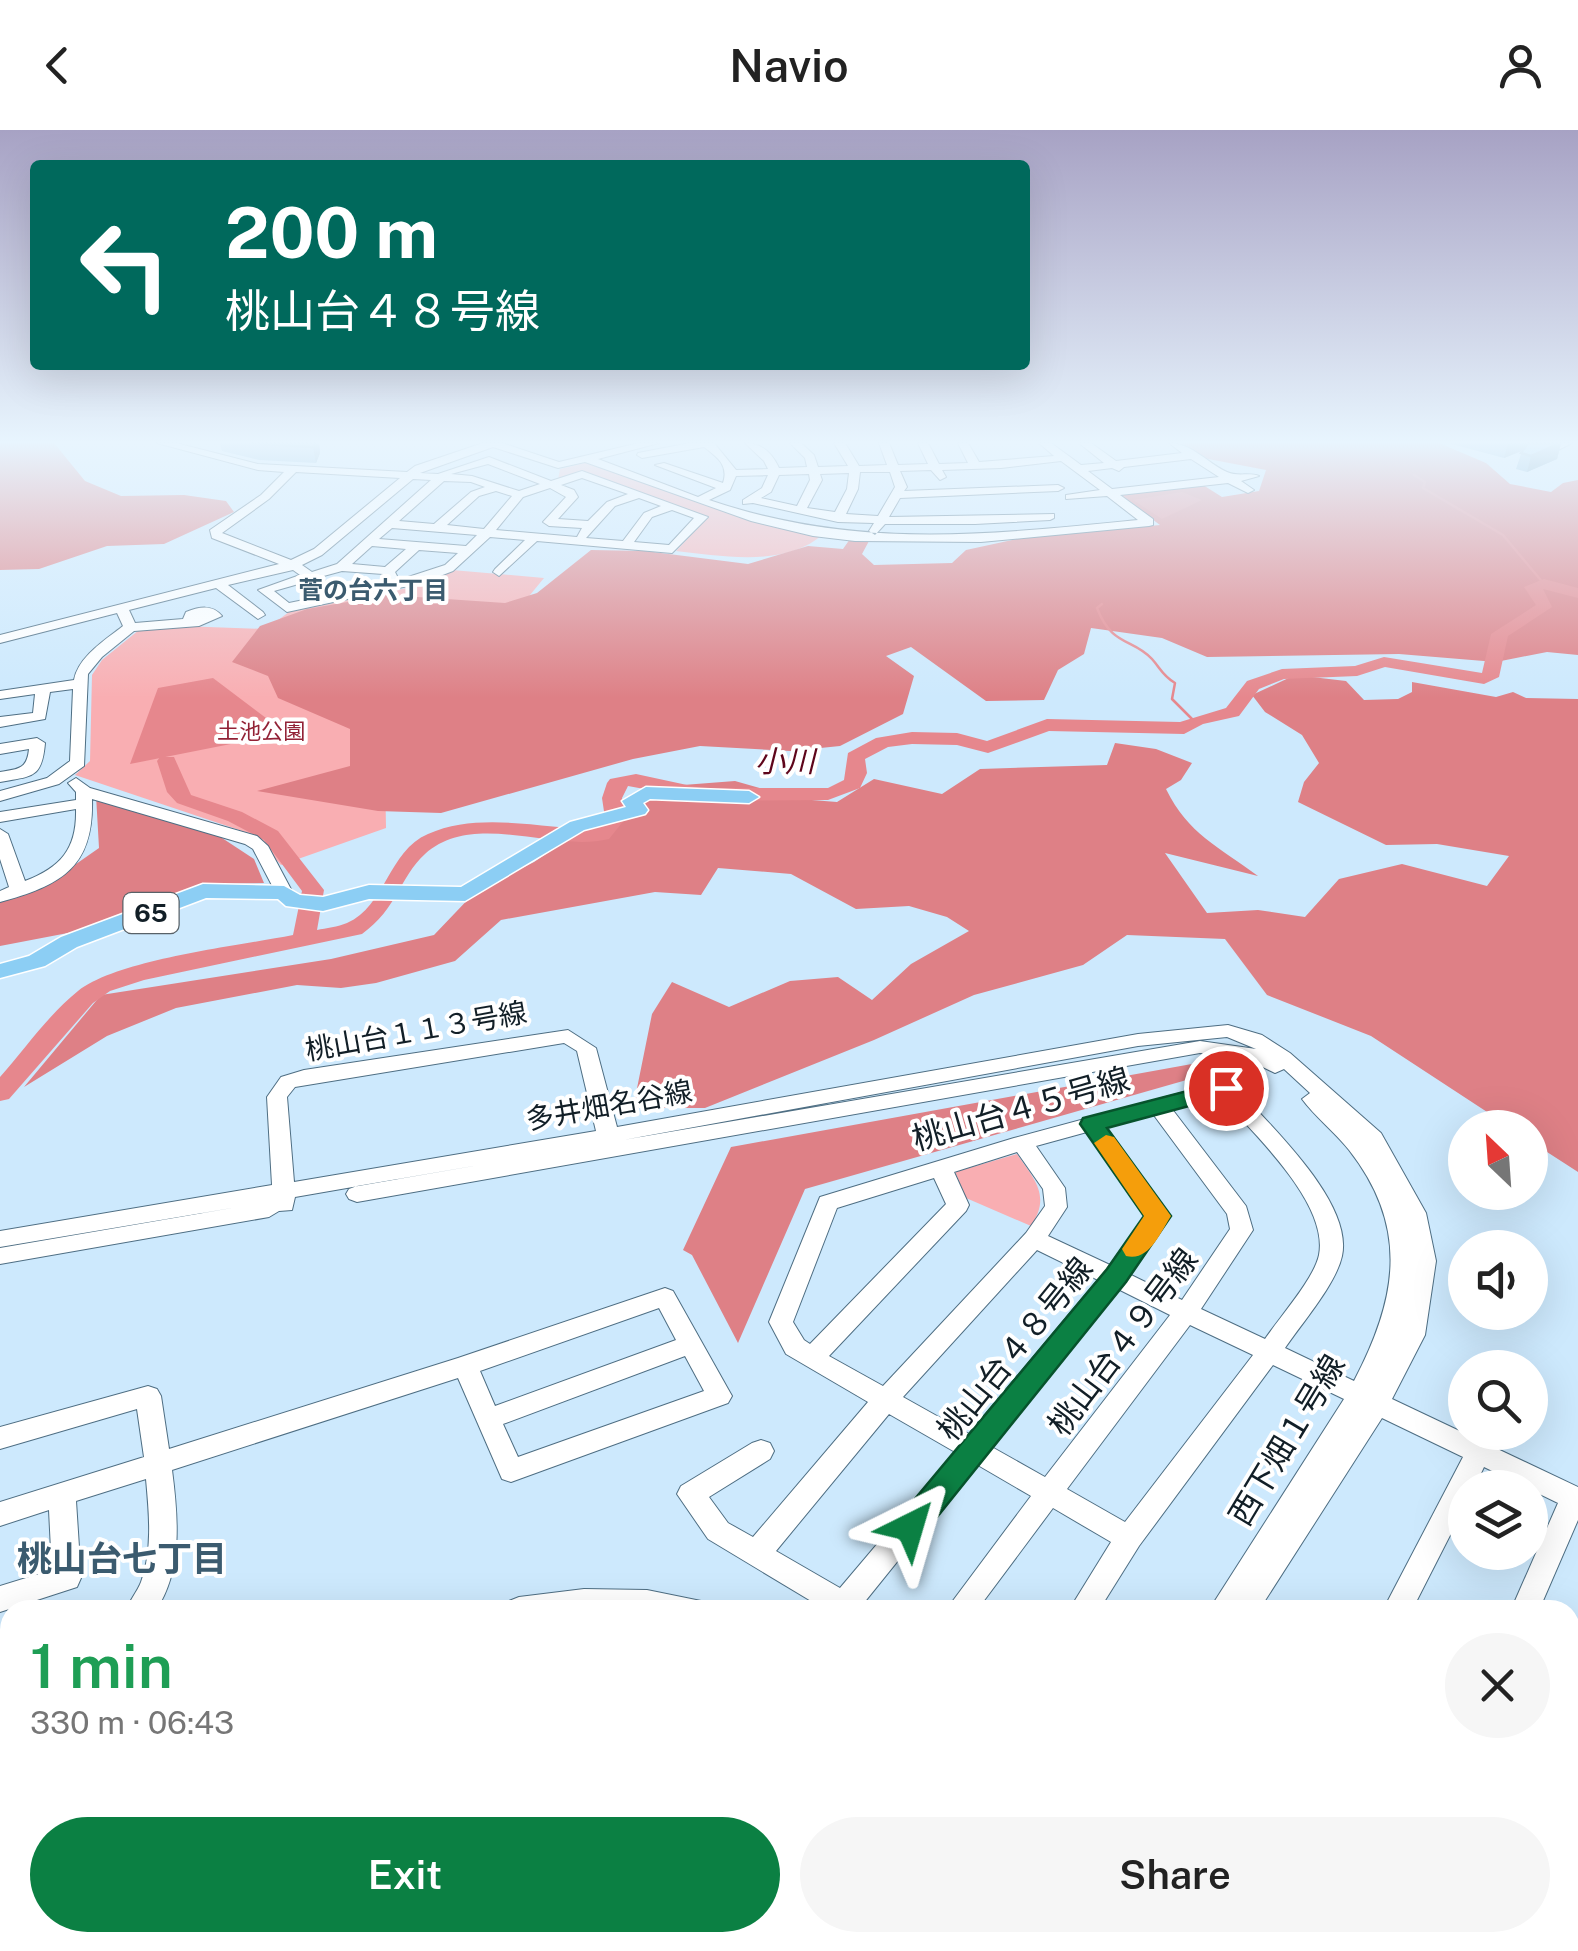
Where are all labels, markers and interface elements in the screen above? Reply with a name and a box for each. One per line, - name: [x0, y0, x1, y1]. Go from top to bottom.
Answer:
- icon: back: [30, 38, 85, 93]
- icon: person: [1493, 38, 1548, 93]
- text: Navio: [729, 39, 849, 92]
- text: 200 m: [225, 191, 438, 274]
- icon: left: [60, 200, 190, 330]
- text: 桃山台４８号線: [225, 284, 540, 337]
- district label: 菅の台六丁目: [298, 575, 448, 605]
- park label: 土池公園: [217, 718, 305, 744]
- water label: 小川: [755, 743, 818, 779]
- road number: 65: [124, 893, 178, 933]
- street label: 桃山台１１３号線: [303, 995, 529, 1066]
- pin: [1184, 1046, 1269, 1131]
- street label: 桃山台４５号線: [908, 1060, 1134, 1157]
- icon: arrive: [1199, 1061, 1254, 1116]
- street label: 多井畑名谷線: [523, 1074, 695, 1135]
- north arrow: [1448, 1110, 1548, 1210]
- map controls: [1448, 1110, 1548, 1570]
- button: sound: [1448, 1230, 1548, 1330]
- street label: 桃山台４９号線: [1040, 1241, 1205, 1442]
- street label: 桃山台４８号線: [930, 1250, 1099, 1447]
- street label: 西下畑１号線: [1221, 1348, 1352, 1532]
- button: search: [1448, 1350, 1548, 1450]
- button: layers: [1448, 1470, 1548, 1570]
- position arrow: [858, 1475, 962, 1579]
- district label: 桃山台七丁目: [17, 1538, 227, 1579]
- text: 1 min: [30, 1631, 173, 1702]
- button: close: [1445, 1633, 1550, 1738]
- text: 330 m · 06:43: [30, 1704, 234, 1741]
- button: Exit: [30, 1817, 780, 1932]
- button: Share: [800, 1817, 1550, 1932]

